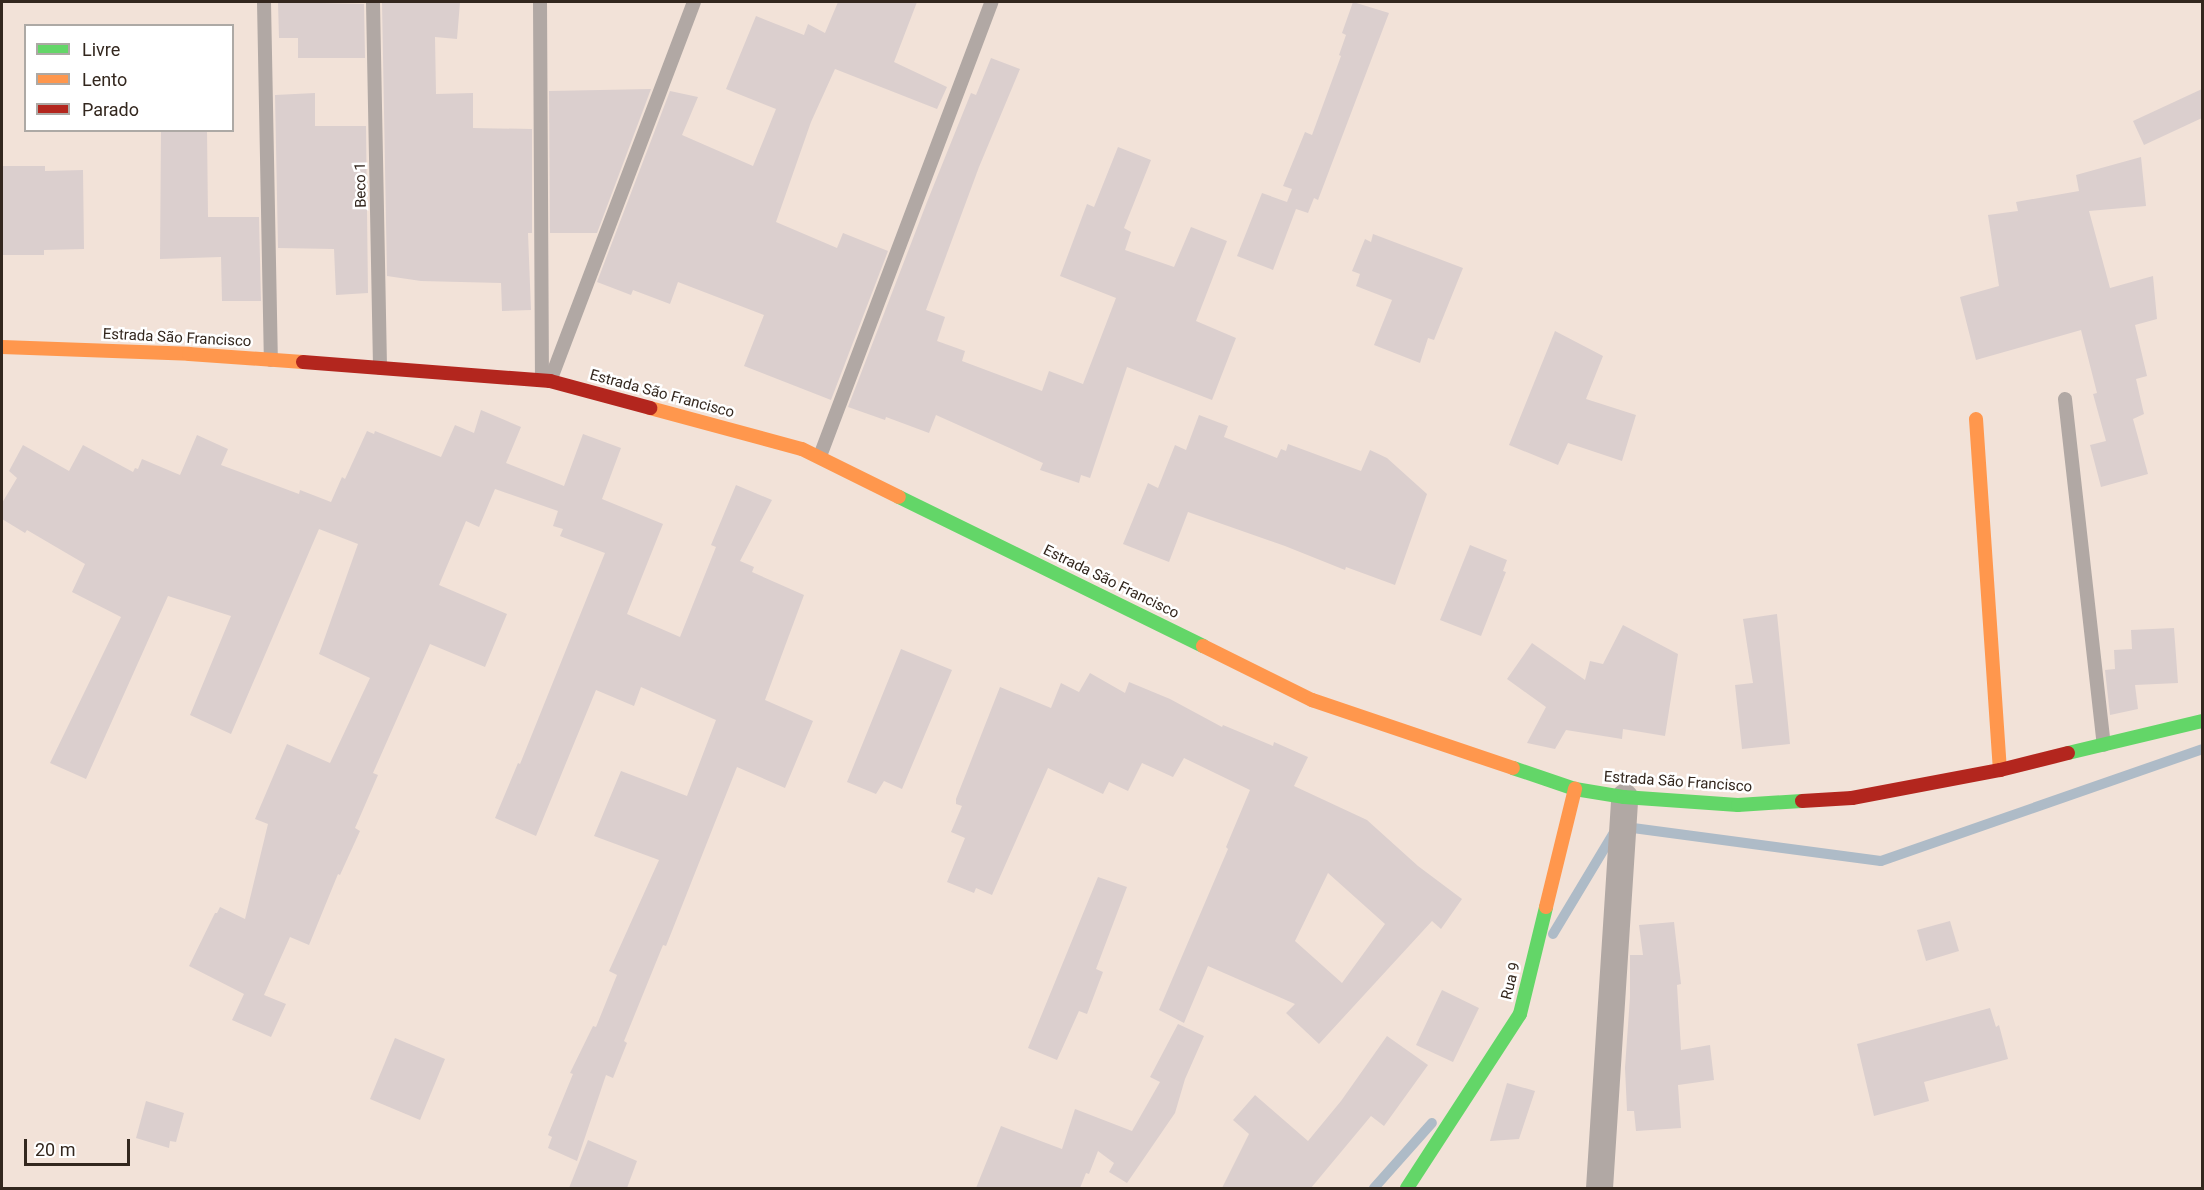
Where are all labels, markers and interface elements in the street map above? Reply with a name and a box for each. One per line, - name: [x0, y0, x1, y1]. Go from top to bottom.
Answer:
- legend: [24, 24, 234, 132]
- text: Livre: [82, 39, 120, 60]
- text: Lento: [82, 69, 127, 90]
- text: Parado: [82, 99, 139, 120]
- street label: Beco 1: [352, 162, 370, 208]
- street label: Estrada São Francisco: [102, 325, 252, 351]
- street label: Estrada São Francisco: [588, 366, 736, 422]
- street label: Estrada São Francisco: [1040, 541, 1182, 623]
- street label: Estrada São Francisco: [1603, 768, 1753, 796]
- street label: Rua 9: [1498, 960, 1524, 1002]
- scale bar: [27, 1127, 134, 1165]
- text: 20 m: [35, 1139, 75, 1160]

